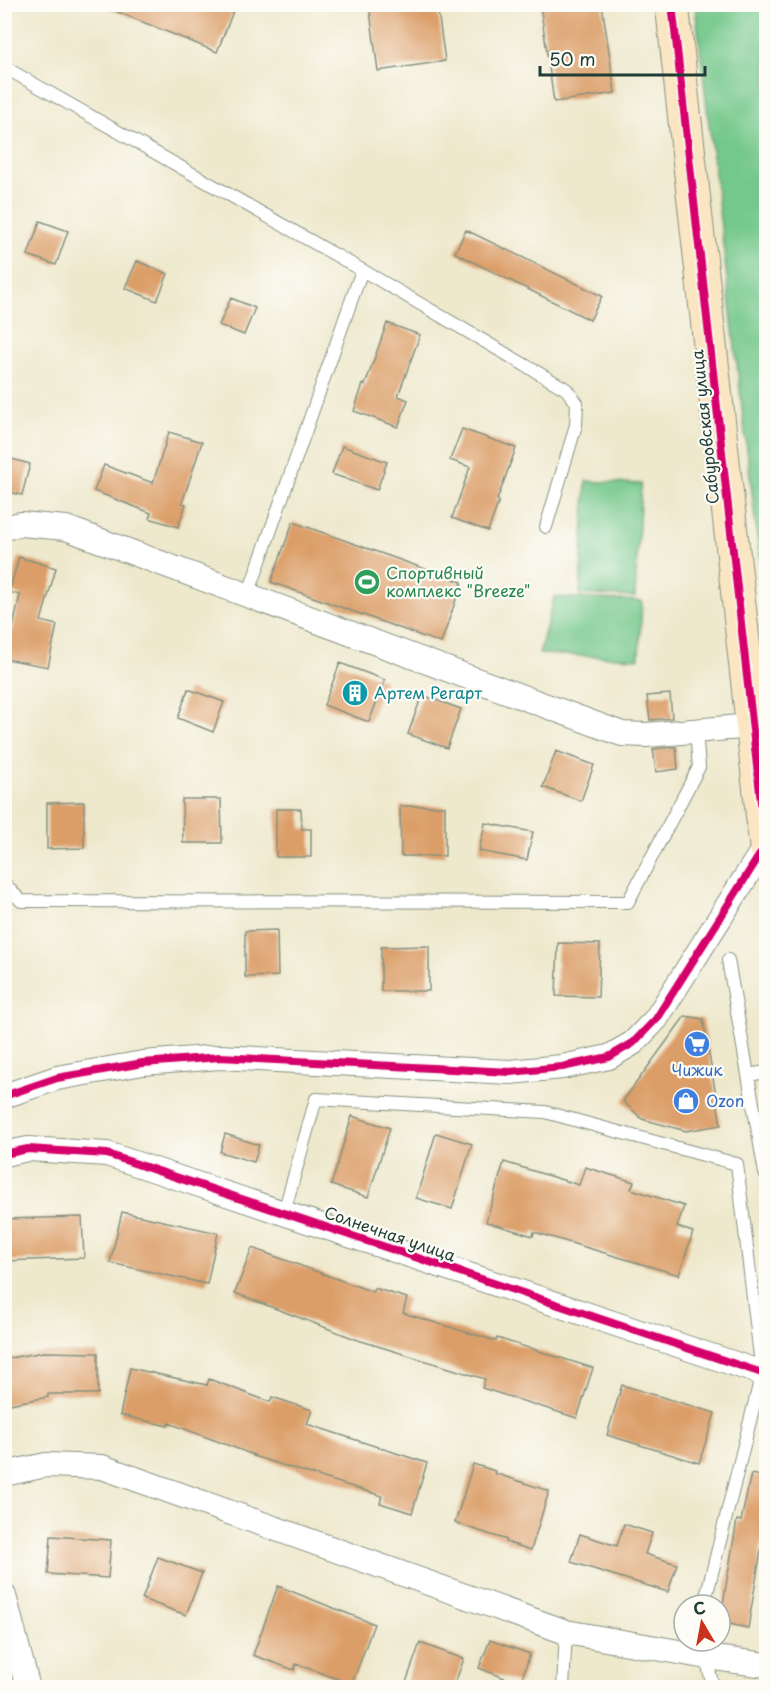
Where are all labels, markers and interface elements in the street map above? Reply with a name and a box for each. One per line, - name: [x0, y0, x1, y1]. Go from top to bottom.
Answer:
- scale bar: [540, 39, 705, 77]
- text: 50 m: [549, 45, 596, 72]
- street label: Сабуровская улица: [684, 349, 724, 506]
- place label: Спортивный комплекс "Breeze": [386, 560, 530, 602]
- sports icon: Спортивный комплекс "Breeze": [352, 567, 382, 597]
- building icon: Артем Регарт: [340, 678, 370, 708]
- place label: Артем Регарт: [374, 680, 482, 704]
- supermarket icon: Чижик: [682, 1029, 712, 1059]
- place label: Чижик: [671, 1057, 723, 1081]
- shop icon: Ozon: [671, 1086, 701, 1116]
- place label: Ozon: [706, 1088, 744, 1112]
- street label: Солнечная улица: [321, 1199, 459, 1267]
- north arrow: [672, 1593, 732, 1653]
- text: С: [691, 1594, 707, 1620]

